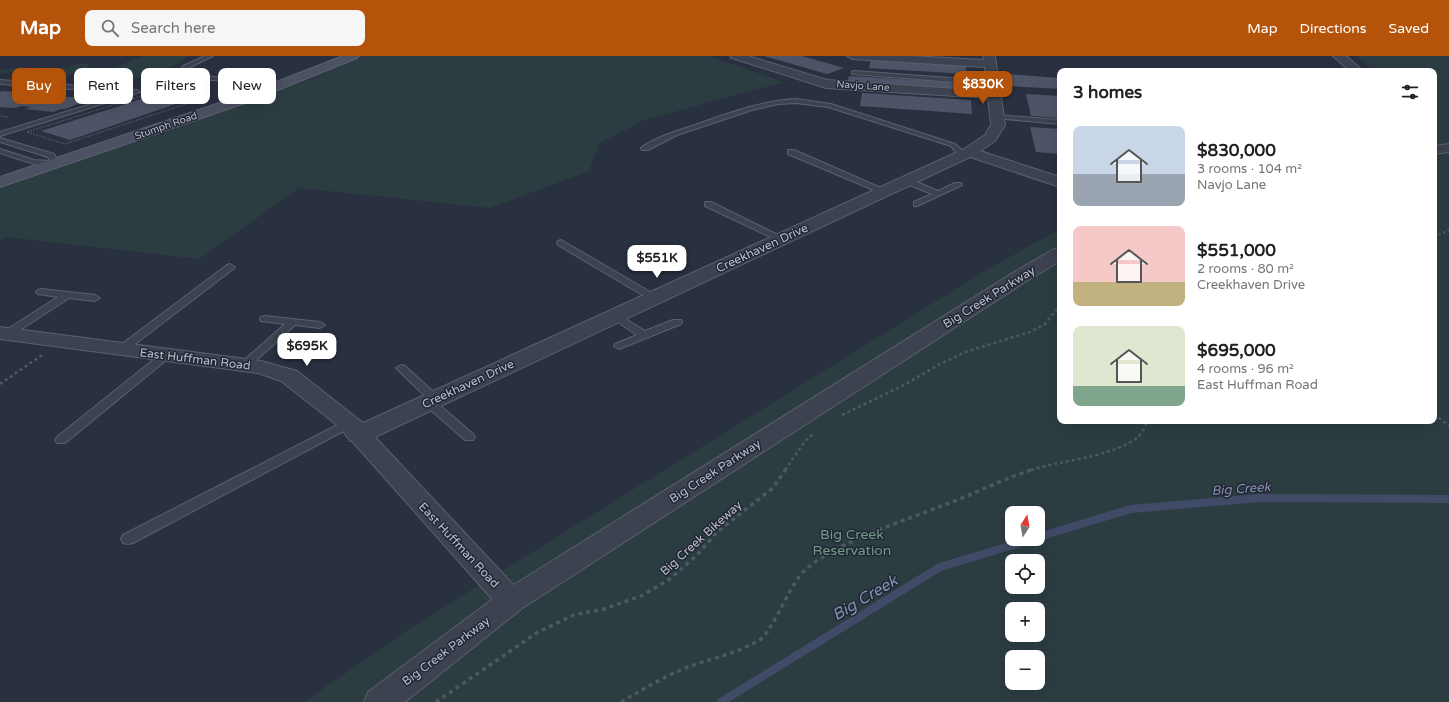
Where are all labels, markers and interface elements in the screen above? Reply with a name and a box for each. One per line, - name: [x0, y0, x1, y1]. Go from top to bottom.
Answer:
- search box: [85, 10, 365, 46]
- text: Map: [20, 17, 61, 39]
- icon: search: [99, 17, 121, 39]
- text: Search here: [131, 19, 215, 37]
- text: Map: [1247, 20, 1278, 37]
- text: Directions: [1300, 20, 1367, 37]
- text: Saved: [1389, 20, 1429, 37]
- chip: Buy: [12, 68, 66, 104]
- chip: Rent: [74, 68, 133, 104]
- chip: Filters: [141, 68, 210, 104]
- chip: New: [218, 68, 276, 104]
- pin: $830K: [955, 71, 1011, 105]
- text: $830K: [962, 76, 1004, 92]
- street label: Navjo Lane: [836, 78, 890, 94]
- icon: filters: [1399, 81, 1421, 103]
- text: 3 homes: [1073, 82, 1142, 103]
- street label: Stumph Road: [133, 110, 199, 142]
- text: $830,000: [1197, 140, 1276, 161]
- icon: home: [1105, 142, 1153, 190]
- text: 3 rooms · 104 m²: [1197, 161, 1302, 177]
- text: Navjo Lane: [1197, 177, 1266, 193]
- street label: Creekhaven Drive: [714, 220, 810, 275]
- text: $551,000: [1197, 240, 1276, 261]
- icon: home: [1105, 242, 1153, 290]
- pin: $551K: [629, 245, 685, 279]
- text: $551K: [636, 250, 678, 266]
- text: 2 rooms · 80 m²: [1197, 261, 1294, 277]
- street label: Big Creek Parkway: [940, 263, 1038, 331]
- text: Creekhaven Drive: [1197, 277, 1305, 293]
- pin: $695K: [279, 333, 335, 367]
- text: $695K: [286, 338, 328, 354]
- text: $695,000: [1197, 340, 1276, 361]
- icon: home: [1105, 342, 1153, 390]
- street label: East Huffman Road: [139, 345, 251, 373]
- street label: Creekhaven Drive: [420, 356, 516, 411]
- text: 4 rooms · 96 m²: [1197, 361, 1294, 377]
- text: East Huffman Road: [1197, 377, 1318, 393]
- street label: Big Creek Parkway: [667, 436, 764, 506]
- water label: Big Creek: [1211, 479, 1272, 499]
- street label: Big Creek Bikeway: [657, 497, 745, 578]
- street label: East Huffman Road: [416, 499, 502, 591]
- north arrow: [1005, 506, 1045, 546]
- map controls: [1005, 506, 1045, 690]
- park label: Big Creek Reservation: [813, 526, 891, 559]
- button: locate: [1005, 554, 1045, 594]
- water label: Big Creek: [829, 570, 902, 625]
- button: +: [1005, 602, 1045, 642]
- street label: Big Creek Parkway: [399, 613, 493, 688]
- button: −: [1005, 650, 1045, 690]

